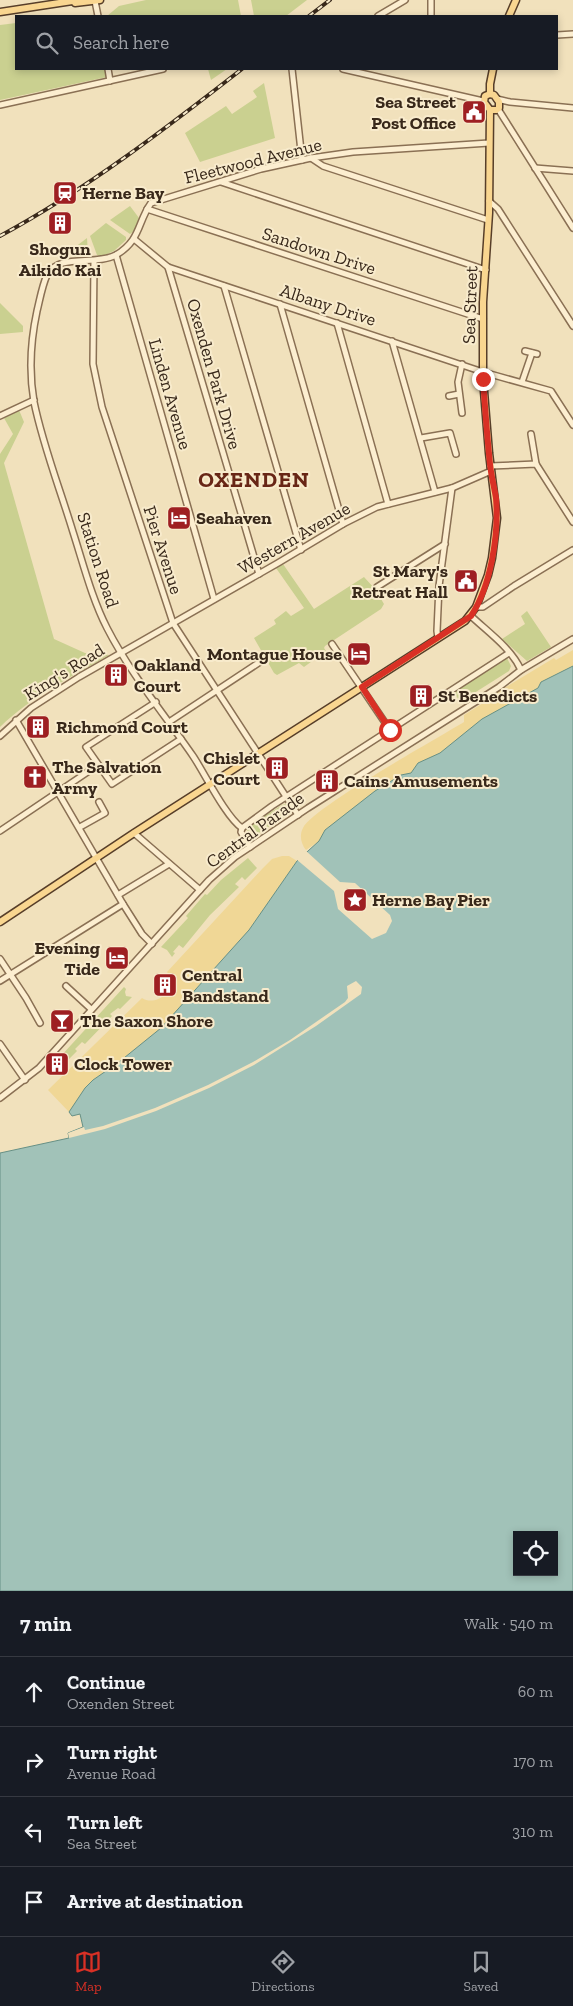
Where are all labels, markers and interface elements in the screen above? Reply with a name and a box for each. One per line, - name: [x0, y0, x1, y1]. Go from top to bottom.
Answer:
- search box: [15, 15, 558, 70]
- icon: search: [33, 29, 61, 57]
- text: Search here: [73, 31, 169, 54]
- place label: Sea Street Post Office: [371, 91, 457, 134]
- public building icon: Sea Street Post Office: [461, 99, 487, 125]
- street label: Fleetwood Avenue: [182, 133, 324, 189]
- station icon: Herne Bay: [52, 180, 78, 206]
- place label: Herne Bay: [82, 182, 165, 204]
- building icon: Shogun Aikido Kai: [47, 210, 73, 236]
- street label: Sandown Drive: [259, 222, 379, 280]
- place label: Shogun Aikido Kai: [19, 238, 102, 281]
- street label: Sea Street: [458, 265, 482, 344]
- street label: Albany Drive: [277, 279, 379, 331]
- street label: Oxenden Park Drive: [182, 296, 246, 452]
- street label: Linden Avenue: [144, 336, 196, 452]
- route end: [472, 368, 495, 391]
- district label: OXENDEN: [198, 466, 310, 493]
- street label: Western Avenue: [234, 497, 354, 579]
- street label: Pier Avenue: [138, 503, 188, 597]
- hotel icon: Seahaven: [166, 505, 192, 531]
- place label: Seahaven: [196, 507, 272, 529]
- street label: Station Road: [72, 510, 124, 611]
- place label: St Mary's Retreat Hall: [352, 560, 448, 603]
- public building icon: St Mary's Retreat Hall: [453, 568, 479, 594]
- street label: King's Road: [20, 639, 108, 705]
- hotel icon: Montague House: [346, 641, 372, 667]
- place label: Montague House: [207, 643, 342, 665]
- place label: Oakland Court: [134, 654, 202, 697]
- building icon: Oakland Court: [103, 662, 129, 688]
- building icon: St Benedicts: [408, 683, 434, 709]
- place label: St Benedicts: [438, 685, 537, 707]
- building icon: Richmond Court: [25, 714, 51, 740]
- place label: Richmond Court: [56, 716, 189, 738]
- route start: [379, 719, 402, 742]
- place label: Chislet Court: [203, 747, 261, 790]
- building icon: Chislet Court: [264, 755, 290, 781]
- place label: The Salvation Army: [52, 756, 162, 799]
- church icon: The Salvation Army: [22, 764, 48, 790]
- building icon: Cains Amusements: [314, 768, 340, 794]
- place label: Cains Amusements: [344, 770, 498, 792]
- street label: Central Parade: [202, 787, 308, 873]
- place icon: Herne Bay Pier: [342, 887, 368, 913]
- place label: Herne Bay Pier: [372, 889, 490, 911]
- place label: Evening Tide: [34, 937, 100, 980]
- hotel icon: Evening Tide: [104, 945, 130, 971]
- place label: Central Bandstand: [182, 964, 269, 1007]
- building icon: Central Bandstand: [152, 972, 178, 998]
- bar icon: The Saxon Shore: [49, 1008, 75, 1034]
- place label: The Saxon Shore: [80, 1010, 213, 1032]
- building icon: Clock Tower: [44, 1051, 70, 1077]
- place label: Clock Tower: [74, 1053, 172, 1075]
- map controls: [513, 1531, 558, 1576]
- button: locate: [513, 1531, 558, 1576]
- text: 7 min: [20, 1611, 71, 1636]
- text: Walk · 540 m: [464, 1614, 553, 1633]
- text: Continue: [67, 1671, 145, 1694]
- icon: ahead: [20, 1678, 48, 1706]
- text: 60 m: [518, 1682, 553, 1701]
- text: Oxenden Street: [67, 1694, 174, 1713]
- text: Turn right: [67, 1741, 157, 1764]
- icon: right: [20, 1748, 48, 1776]
- text: 170 m: [513, 1752, 553, 1771]
- text: Avenue Road: [67, 1764, 156, 1783]
- text: Turn left: [67, 1811, 142, 1834]
- icon: left: [20, 1818, 48, 1846]
- text: 310 m: [512, 1822, 553, 1841]
- text: Sea Street: [67, 1834, 137, 1853]
- icon: arrive: [20, 1888, 48, 1916]
- text: Arrive at destination: [67, 1890, 243, 1913]
- tab: Map: [74, 1948, 102, 1995]
- tab: Directions: [251, 1948, 315, 1995]
- tab: Saved: [463, 1948, 499, 1995]

